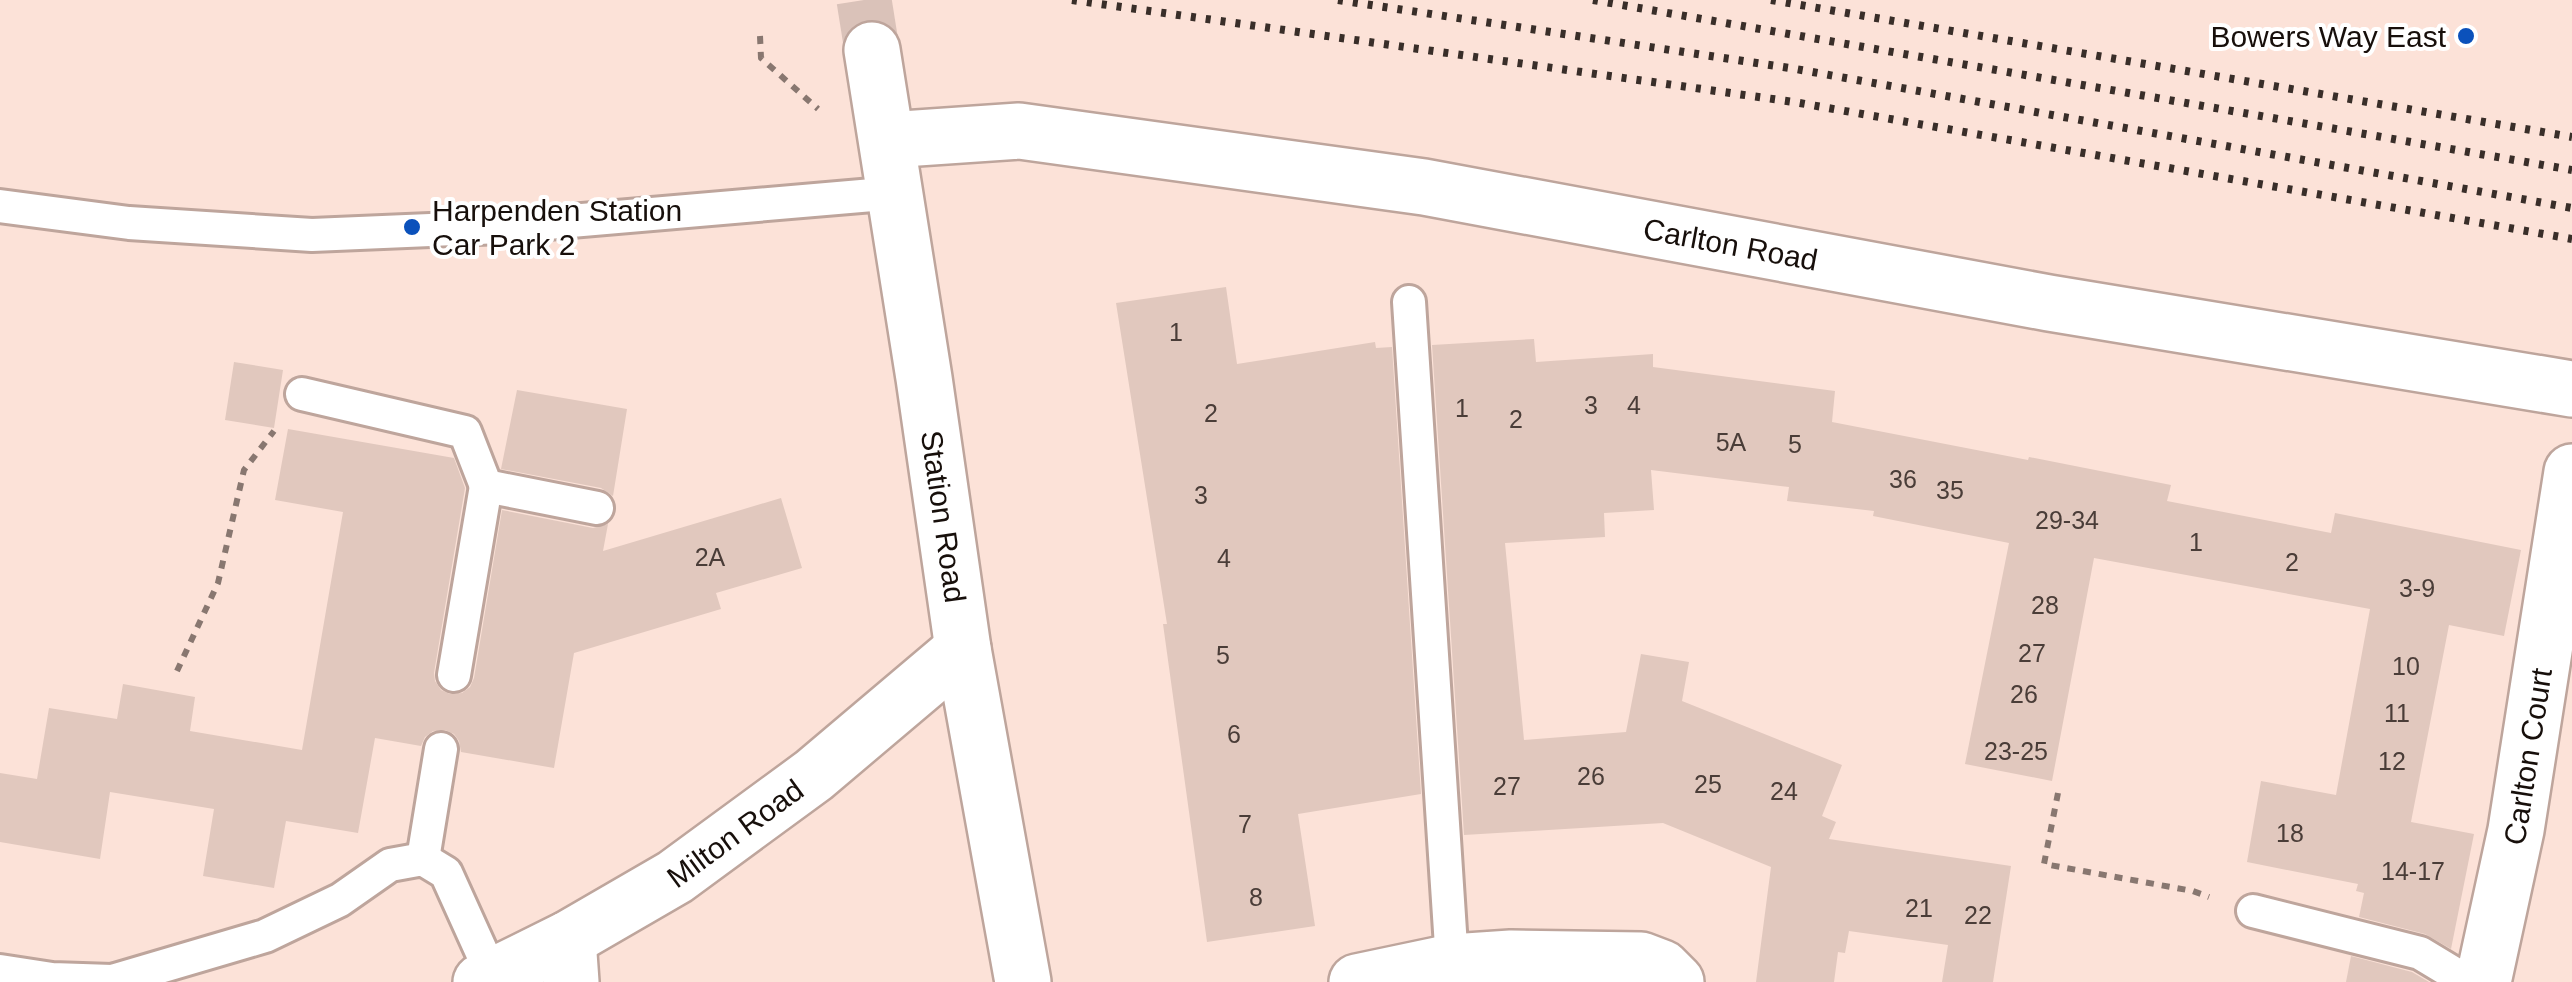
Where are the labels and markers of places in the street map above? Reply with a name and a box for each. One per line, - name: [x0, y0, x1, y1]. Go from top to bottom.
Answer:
- place label: Bowers Way East: [2210, 20, 2447, 53]
- marker: Bowers Way East: [2455, 25, 2477, 47]
- place label: Harpenden Station Car Park 2: [432, 194, 682, 261]
- marker: Harpenden Station Car Park 2: [401, 216, 423, 238]

